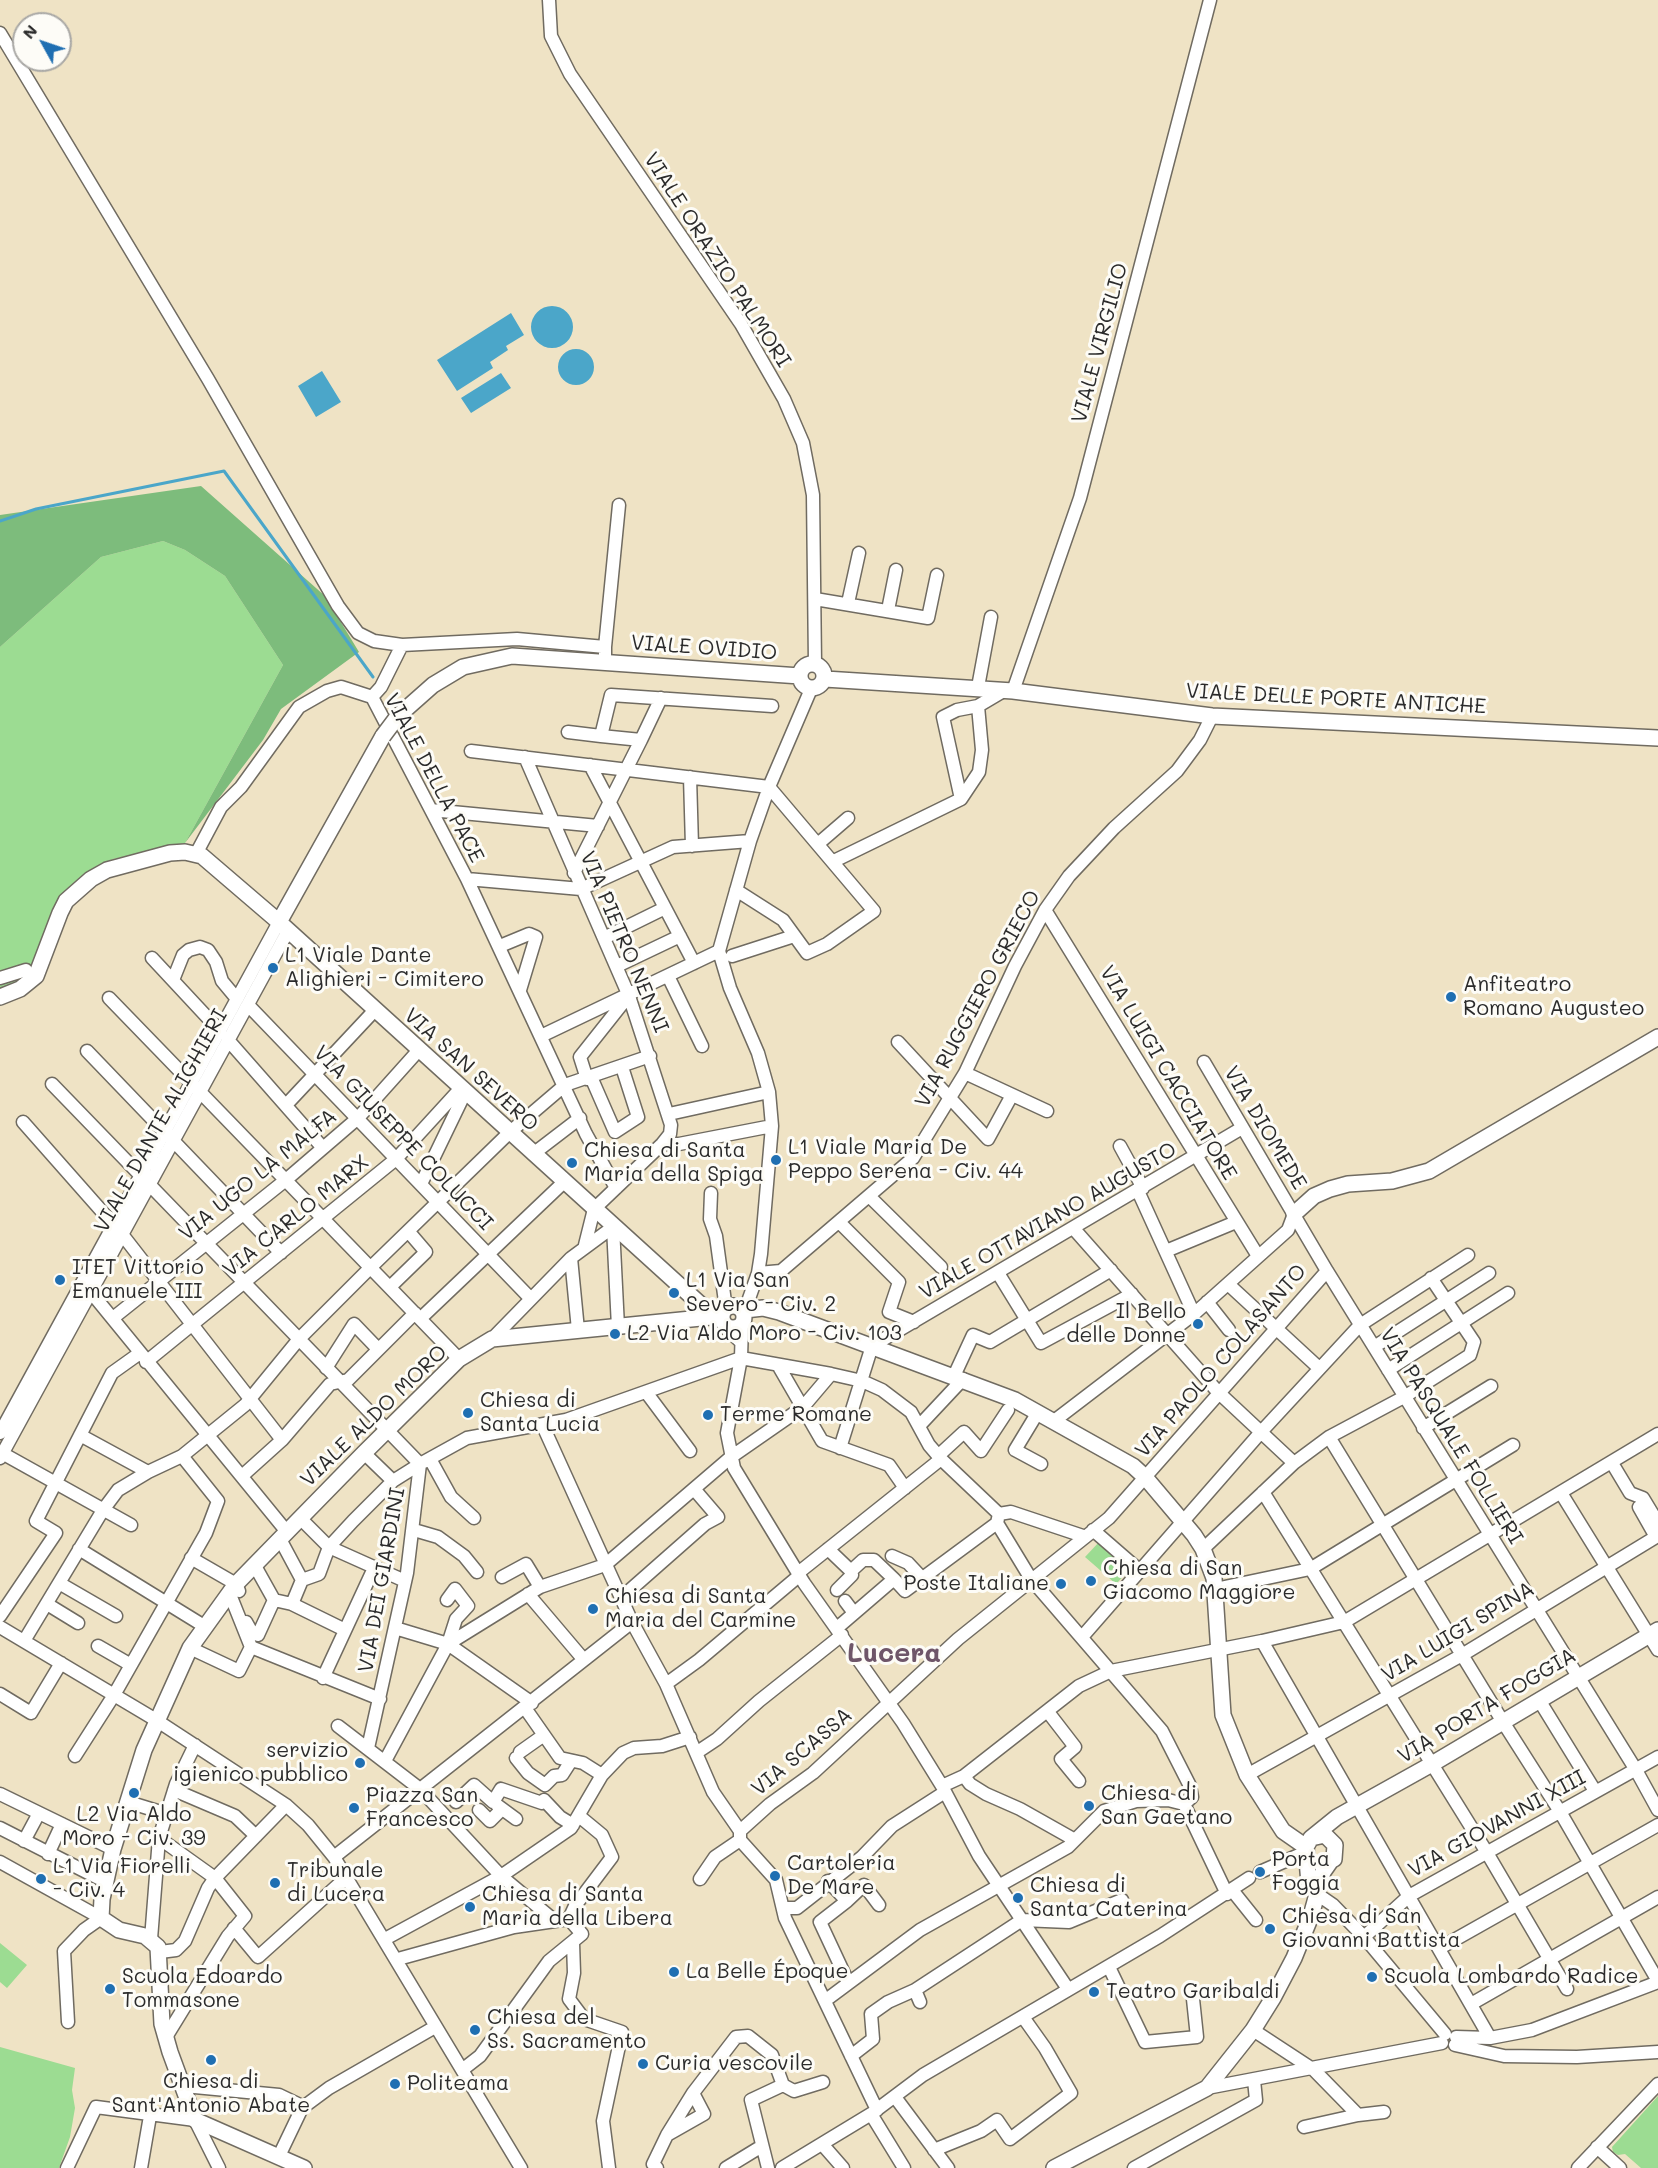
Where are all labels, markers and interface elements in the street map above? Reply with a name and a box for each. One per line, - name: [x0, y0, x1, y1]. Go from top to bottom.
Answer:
- north arrow: [12, 12, 72, 72]
- text: N: [17, 20, 41, 43]
- street label: VIALE ORAZIO PALMORI: [638, 148, 796, 372]
- street label: VIALE VIRGILIO: [1066, 260, 1134, 426]
- street label: VIALE OVIDIO: [630, 630, 778, 666]
- street label: VIALE DELLE PORTE ANTICHE: [1185, 679, 1487, 719]
- street label: VIALE DELLA PACE: [379, 689, 489, 867]
- street label: VIA PIETRO NENNI: [574, 848, 674, 1036]
- street label: VIA RUGGIERO GRIECO: [910, 886, 1046, 1112]
- place label: L1 Viale Dante Alighieri - Cimitero: [285, 943, 484, 993]
- marker: L1 Viale Dante Alighieri - Cimitero: [266, 961, 280, 975]
- street label: VIA LUIGI CACCIATORE: [1094, 961, 1242, 1185]
- place label: Anfiteatro Romano Augusteo: [1463, 972, 1644, 1022]
- marker: Anfiteatro Romano Augusteo: [1444, 990, 1458, 1004]
- street label: VIA SAN SEVERO: [399, 1003, 543, 1137]
- street label: VIALE DANTE ALIGHIERI: [89, 1005, 233, 1237]
- street label: VIA GIUSEPPE COLUCCI: [308, 1040, 498, 1236]
- street label: VIA DIOMEDE: [1218, 1062, 1312, 1194]
- street label: VIA UGO LA MALFA: [174, 1104, 342, 1246]
- place label: L1 Viale Maria De Peppo Serena - Civ. 44: [788, 1135, 1023, 1185]
- street label: VIALE OTTAVIANO AUGUSTO: [915, 1137, 1181, 1305]
- place label: Chiesa di Santa Maria della Spiga: [584, 1138, 764, 1188]
- street label: VIA CARLO MARX: [218, 1150, 374, 1282]
- marker: L1 Viale Maria De Peppo Serena - Civ. 44: [769, 1153, 783, 1167]
- marker: Chiesa di Santa Maria della Spiga: [565, 1156, 579, 1170]
- place label: ITET Vittorio Emanuele III: [72, 1255, 204, 1305]
- street label: VIA PAOLO COLASANTO: [1130, 1259, 1312, 1463]
- place label: L1 Via San Severo - Civ. 2: [686, 1268, 836, 1318]
- marker: ITET Vittorio Emanuele III: [53, 1273, 67, 1287]
- marker: L1 Via San Severo - Civ. 2: [667, 1286, 681, 1300]
- place label: Il Bello delle Donne: [1066, 1299, 1186, 1349]
- marker: Il Bello delle Donne: [1191, 1317, 1205, 1331]
- place label: L2 Via Aldo Moro - Civ. 103: [627, 1321, 902, 1347]
- street label: VIA PASQUALE FOLLIERI: [1374, 1323, 1528, 1549]
- marker: L2 Via Aldo Moro - Civ. 103: [608, 1327, 622, 1341]
- street label: VIALE ALDO MORO: [296, 1340, 452, 1492]
- place label: Chiesa di Santa Lucia: [480, 1388, 600, 1438]
- place label: Terme Romane: [720, 1402, 872, 1428]
- marker: Chiesa di Santa Lucia: [461, 1406, 475, 1420]
- marker: Terme Romane: [701, 1408, 715, 1422]
- street label: VIA DEI GIARDINI: [353, 1486, 411, 1674]
- place label: Chiesa di San Giacomo Maggiore: [1103, 1556, 1295, 1606]
- place label: Poste Italiane: [904, 1571, 1049, 1597]
- marker: Chiesa di San Giacomo Maggiore: [1084, 1574, 1098, 1588]
- marker: Poste Italiane: [1054, 1577, 1068, 1591]
- street label: VIA LUIGI SPINA: [1377, 1577, 1539, 1687]
- place label: Chiesa di Santa Maria del Carmine: [605, 1584, 796, 1634]
- marker: Chiesa di Santa Maria del Carmine: [586, 1602, 600, 1616]
- district label: Lucera: [847, 1638, 941, 1670]
- street label: VIA PORTA FOGGIA: [1393, 1643, 1581, 1769]
- street label: VIA SCASSA: [747, 1703, 857, 1801]
- place label: servizio igienico pubblico: [173, 1738, 348, 1788]
- marker: servizio igienico pubblico: [353, 1756, 367, 1770]
- street label: VIA GIOVANNI XIII: [1404, 1765, 1590, 1883]
- place label: Chiesa di San Gaetano: [1101, 1781, 1232, 1831]
- place label: Piazza San Francesco: [366, 1783, 478, 1833]
- marker: L2 Via Aldo Moro - Civ. 39: [127, 1786, 141, 1800]
- marker: Chiesa di San Gaetano: [1082, 1799, 1096, 1813]
- marker: Piazza San Francesco: [347, 1801, 361, 1815]
- place label: L2 Via Aldo Moro - Civ. 39: [62, 1802, 206, 1852]
- place label: Porta Foggia: [1272, 1847, 1340, 1897]
- place label: Cartoleria De Mare: [787, 1851, 896, 1901]
- place label: L1 Via Fiorelli - Civ. 4: [53, 1854, 191, 1904]
- place label: Tribunale di Lucera: [287, 1858, 385, 1908]
- marker: Porta Foggia: [1253, 1865, 1267, 1879]
- marker: Cartoleria De Mare: [768, 1869, 782, 1883]
- marker: L1 Via Fiorelli - Civ. 4: [34, 1872, 48, 1886]
- place label: Chiesa di Santa Caterina: [1030, 1873, 1188, 1923]
- marker: Tribunale di Lucera: [268, 1876, 282, 1890]
- place label: Chiesa di Santa Maria della Libera: [482, 1882, 673, 1932]
- marker: Chiesa di Santa Caterina: [1011, 1891, 1025, 1905]
- marker: Chiesa di Santa Maria della Libera: [463, 1900, 477, 1914]
- place label: Chiesa di San Giovanni Battista: [1282, 1904, 1461, 1954]
- marker: Chiesa di San Giovanni Battista: [1263, 1922, 1277, 1936]
- place label: La Belle Époque: [686, 1959, 849, 1985]
- place label: Scuola Edoardo Tommasone: [122, 1964, 282, 2014]
- place label: Scuola Lombardo Radice: [1384, 1964, 1639, 1990]
- marker: La Belle Époque: [667, 1965, 681, 1979]
- marker: Scuola Lombardo Radice: [1365, 1970, 1379, 1984]
- place label: Teatro Garibaldi: [1106, 1979, 1280, 2005]
- marker: Scuola Edoardo Tommasone: [103, 1982, 117, 1996]
- marker: Teatro Garibaldi: [1087, 1985, 1101, 1999]
- place label: Chiesa del Ss. Sacramento: [487, 2005, 646, 2055]
- marker: Chiesa del Ss. Sacramento: [468, 2023, 482, 2037]
- place label: Curia vescovile: [655, 2051, 813, 2077]
- marker: Chiesa di Sant'Antonio Abate: [204, 2053, 218, 2067]
- marker: Curia vescovile: [636, 2057, 650, 2071]
- place label: Chiesa di Sant'Antonio Abate: [112, 2069, 310, 2119]
- place label: Politeama: [407, 2071, 509, 2097]
- marker: Politeama: [388, 2077, 402, 2091]

